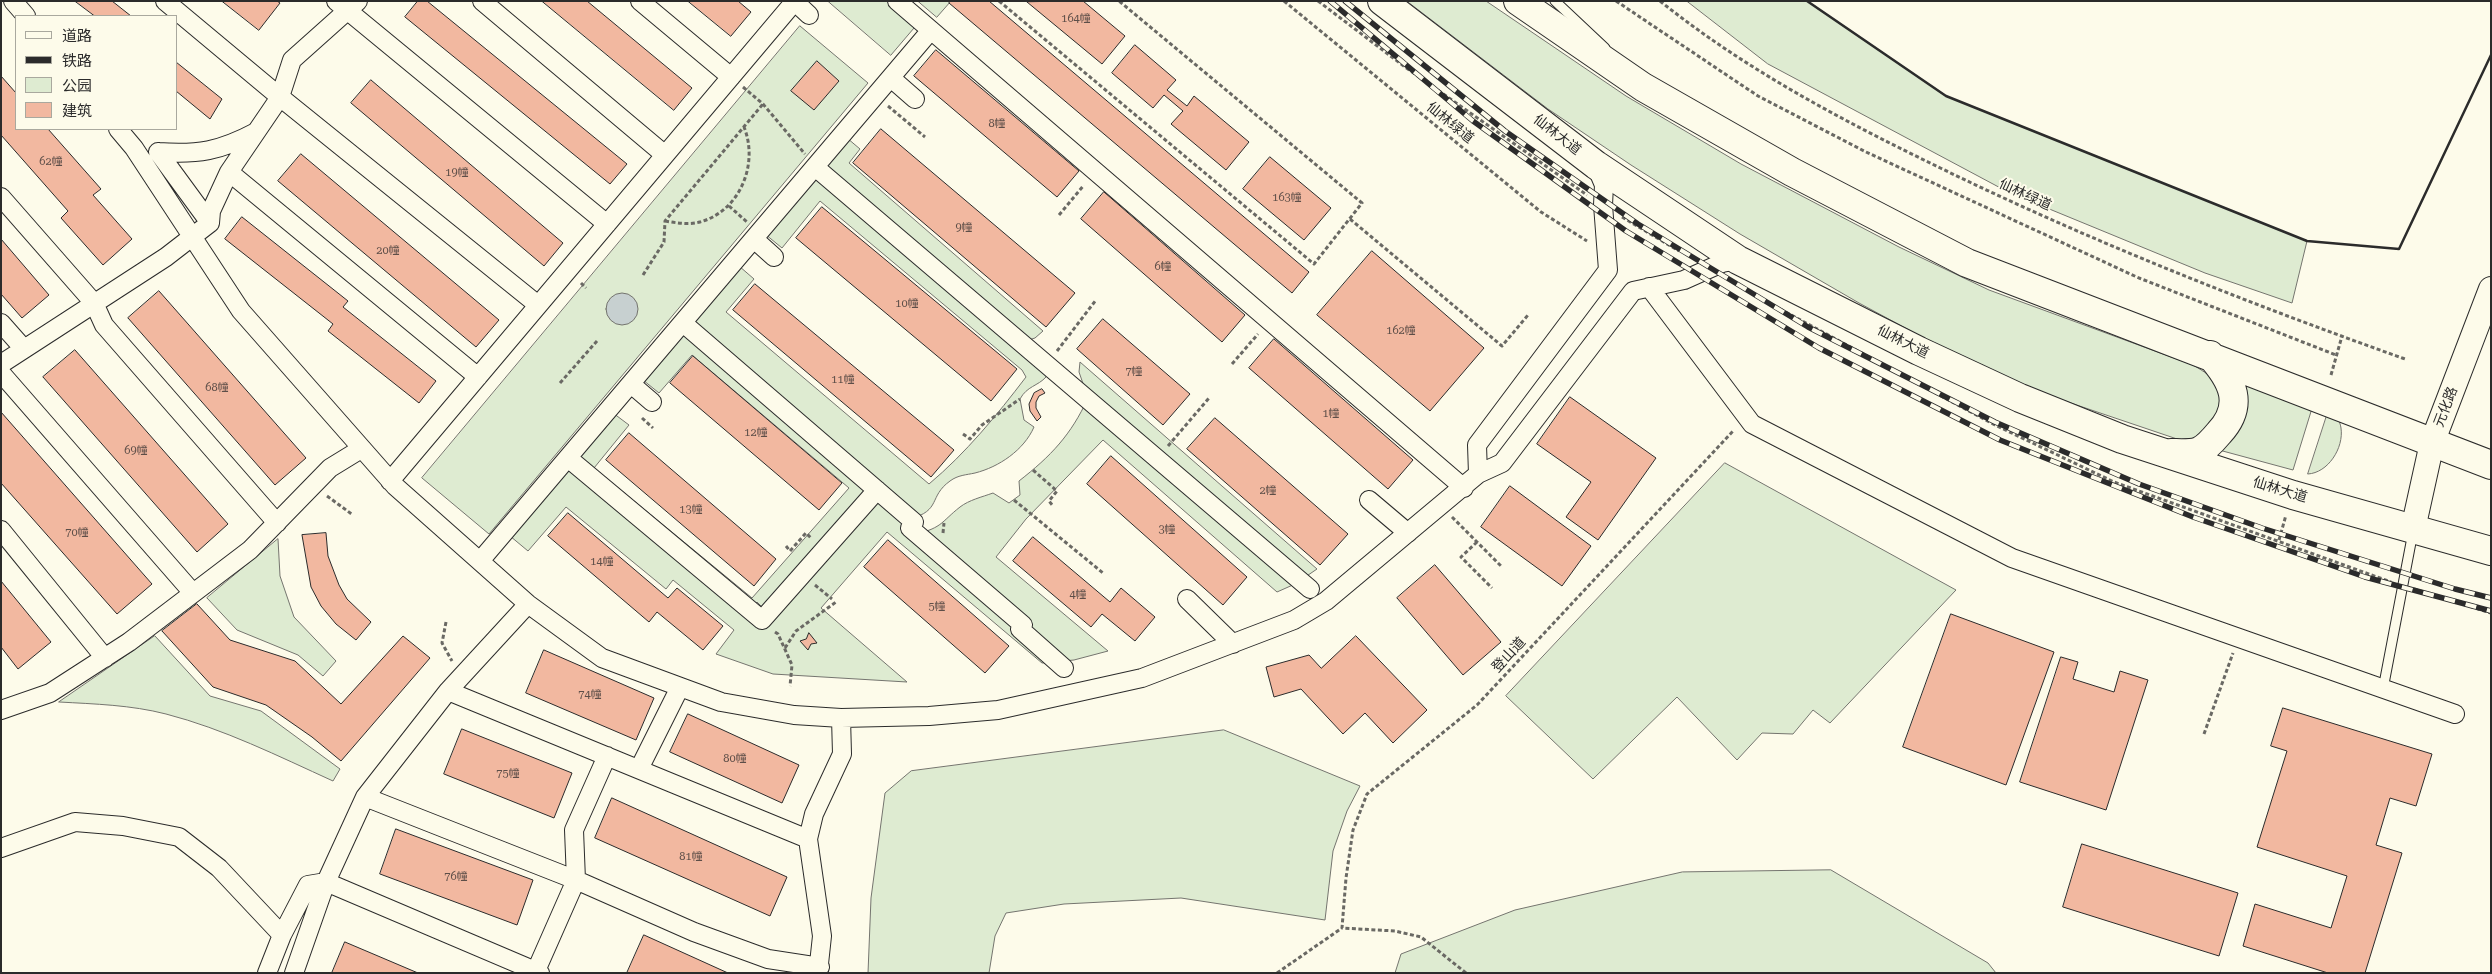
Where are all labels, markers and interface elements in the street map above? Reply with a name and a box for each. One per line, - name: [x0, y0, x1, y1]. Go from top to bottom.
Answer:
- house number: 164幢: [1061, 12, 1091, 26]
- legend: [15, 15, 178, 130]
- text: 道路: [62, 27, 92, 45]
- text: 铁路: [62, 52, 92, 70]
- text: 公园: [62, 77, 92, 95]
- street label: 仙林绿道: [1423, 99, 1477, 147]
- text: 建筑: [62, 102, 92, 120]
- street label: 仙林大道: [1530, 111, 1584, 159]
- house number: 8幢: [988, 117, 1006, 131]
- house number: 62幢: [39, 155, 63, 169]
- house number: 19幢: [445, 166, 469, 180]
- street label: 仙林绿道: [1996, 176, 2054, 214]
- house number: 163幢: [1272, 191, 1302, 205]
- house number: 9幢: [955, 221, 973, 235]
- house number: 20幢: [376, 244, 400, 258]
- house number: 6幢: [1154, 260, 1172, 274]
- house number: 10幢: [895, 297, 919, 311]
- street label: 仙林大道: [1874, 322, 1932, 362]
- house number: 162幢: [1386, 324, 1416, 338]
- house number: 7幢: [1125, 365, 1143, 379]
- house number: 11幢: [831, 373, 855, 387]
- house number: 68幢: [205, 381, 229, 395]
- street label: 元化路: [2431, 384, 2461, 430]
- house number: 1幢: [1322, 407, 1340, 421]
- house number: 12幢: [744, 426, 768, 440]
- house number: 69幢: [124, 444, 148, 458]
- street label: 仙林大道: [2251, 474, 2309, 506]
- house number: 2幢: [1259, 484, 1277, 498]
- house number: 13幢: [679, 503, 703, 517]
- house number: 3幢: [1158, 523, 1176, 537]
- house number: 70幢: [65, 526, 89, 540]
- house number: 14幢: [590, 555, 614, 569]
- house number: 4幢: [1069, 588, 1087, 602]
- house number: 5幢: [928, 600, 946, 614]
- street label: 登山道: [1489, 634, 1529, 676]
- house number: 74幢: [578, 688, 602, 702]
- house number: 80幢: [723, 752, 747, 766]
- house number: 75幢: [496, 767, 520, 781]
- house number: 81幢: [679, 850, 703, 864]
- house number: 76幢: [444, 870, 468, 884]

